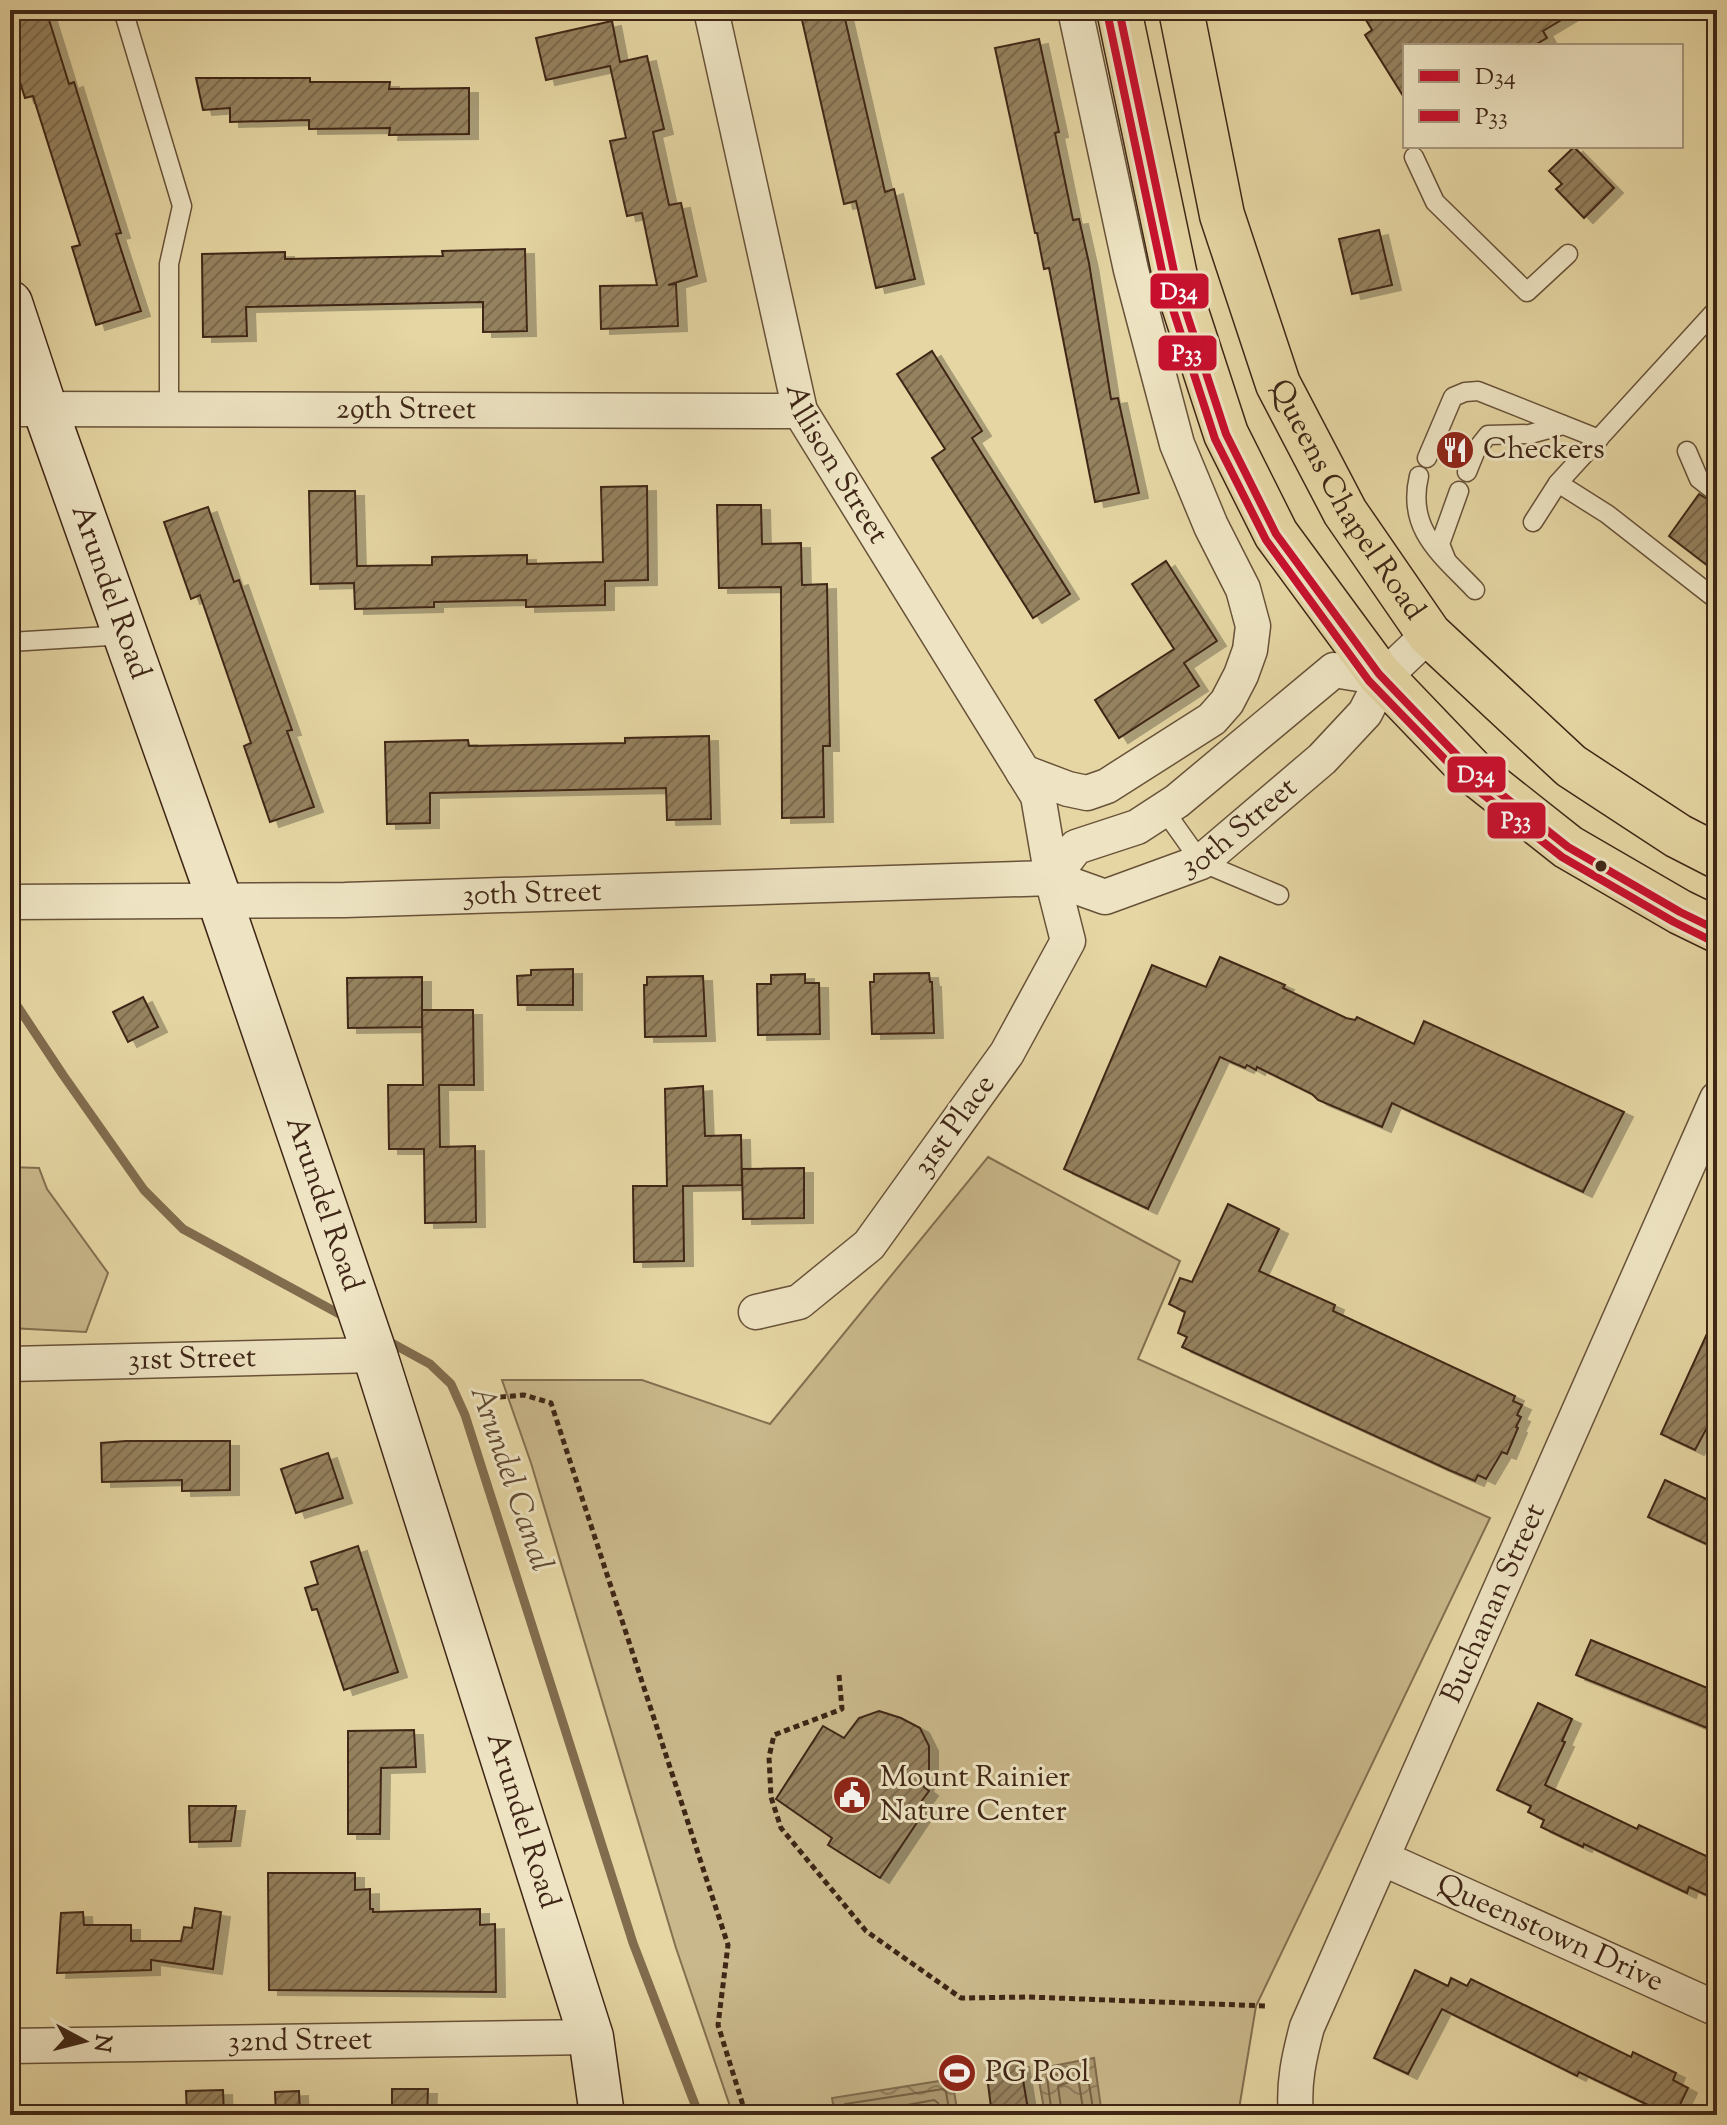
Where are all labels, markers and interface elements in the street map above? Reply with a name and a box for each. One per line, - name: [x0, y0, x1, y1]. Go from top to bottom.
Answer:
- legend: [1403, 44, 1683, 148]
- text: D34: [1475, 61, 1516, 95]
- text: P33: [1475, 101, 1508, 135]
- line badge: D34: [1149, 272, 1210, 310]
- text: D34: [1160, 278, 1198, 310]
- line badge: P33: [1157, 334, 1218, 372]
- text: P33: [1172, 340, 1202, 372]
- street label: Queens Chapel Road: [1258, 372, 1435, 629]
- street label: Allison Street: [773, 380, 899, 552]
- street label: 29th Street: [336, 388, 476, 432]
- restaurant icon: Checkers: [1434, 429, 1476, 471]
- place label: Checkers: [1483, 429, 1605, 472]
- street label: Arundel Road: [59, 499, 161, 685]
- line badge: D34: [1446, 755, 1507, 794]
- text: D34: [1457, 761, 1495, 793]
- street label: 30th Street: [1176, 767, 1307, 889]
- line badge: P33: [1486, 801, 1547, 840]
- text: P33: [1501, 807, 1531, 839]
- unlabelled marker: [1593, 858, 1609, 874]
- street label: 30th Street: [462, 871, 602, 918]
- street label: 31st Place: [903, 1066, 1007, 1186]
- street label: Arundel Road: [274, 1111, 373, 1297]
- street label: 31st Street: [127, 1336, 257, 1383]
- water label: Arundel Canal: [457, 1380, 563, 1578]
- street label: Buchanan Street: [1431, 1497, 1557, 1710]
- street label: Arundel Road: [474, 1727, 571, 1914]
- place label: Mount Rainier Nature Center: [880, 1757, 1070, 1834]
- public building icon: Mount Rainier Nature Center: [831, 1774, 873, 1816]
- street label: Queenstown Drive: [1430, 1864, 1670, 2004]
- north arrow: [44, 2001, 124, 2081]
- street label: 32nd Street: [227, 2019, 373, 2064]
- text: N: [84, 2032, 118, 2054]
- sports icon: PG Pool: [936, 2052, 978, 2094]
- place label: PG Pool: [985, 2052, 1090, 2095]

